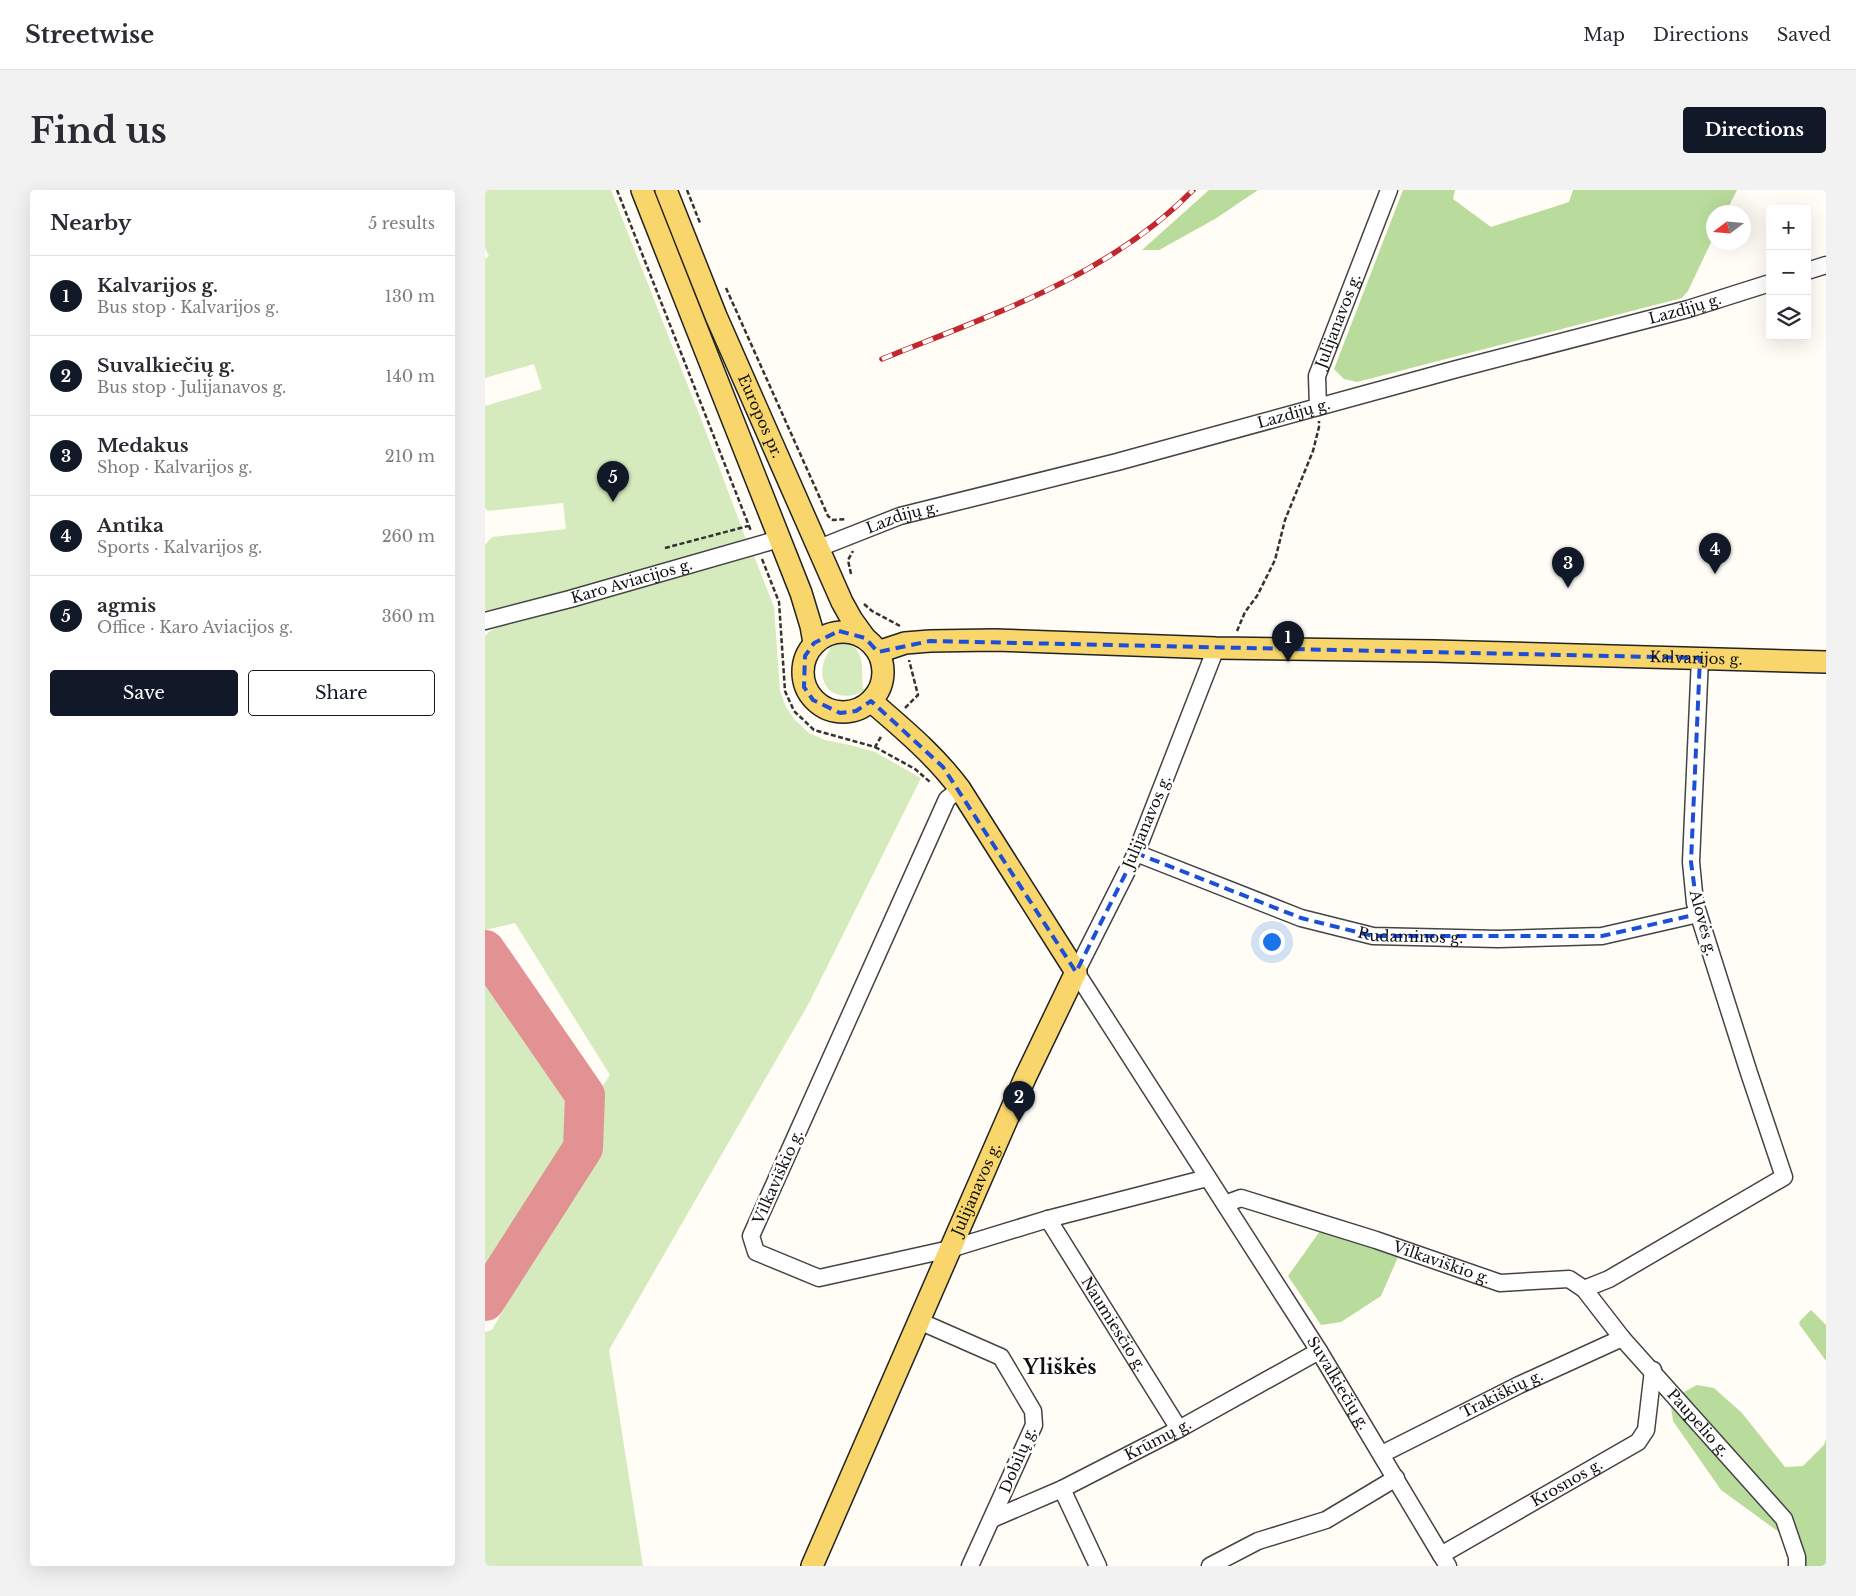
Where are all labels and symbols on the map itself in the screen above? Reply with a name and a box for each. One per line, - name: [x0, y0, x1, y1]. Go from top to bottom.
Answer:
- north arrow: [1706, 205, 1751, 250]
- street label: Julijanavos g.: [1310, 271, 1365, 373]
- street label: Lazdijų g.: [1647, 289, 1724, 328]
- street label: Europos pr.: [734, 371, 787, 461]
- street label: Lazdijų g.: [1255, 394, 1332, 432]
- pin: 5: [597, 461, 629, 502]
- street label: Lazdijų g.: [863, 497, 940, 537]
- pin: 4: [1699, 533, 1731, 574]
- pin: 3: [1552, 547, 1584, 588]
- street label: Karo Aviacijos g.: [569, 554, 695, 607]
- pin: 1: [1272, 621, 1304, 662]
- street label: Kalvarijos g.: [1650, 647, 1743, 669]
- street label: Julijanavos g.: [1118, 772, 1175, 873]
- street label: Alovės g.: [1685, 887, 1721, 958]
- street label: Rudaminos g.: [1356, 923, 1464, 947]
- your location: [1259, 929, 1285, 955]
- pin: 2: [1003, 1081, 1035, 1122]
- street label: Vilkaviškio g.: [748, 1127, 807, 1228]
- street label: Julijanavos g.: [947, 1140, 1005, 1240]
- street label: Vilkaviškio g.: [1390, 1236, 1493, 1288]
- street label: Naumiesčio g.: [1077, 1273, 1151, 1375]
- street label: Suvalkiečių g.: [1303, 1333, 1374, 1433]
- district label: Yliškės: [1022, 1355, 1097, 1379]
- street label: Trakiškių g.: [1457, 1365, 1546, 1422]
- street label: Paupelio g.: [1663, 1385, 1734, 1460]
- street label: Krūmų g.: [1121, 1414, 1194, 1464]
- street label: Dobilų g.: [995, 1424, 1040, 1496]
- street label: Krosnos g.: [1527, 1454, 1606, 1510]

